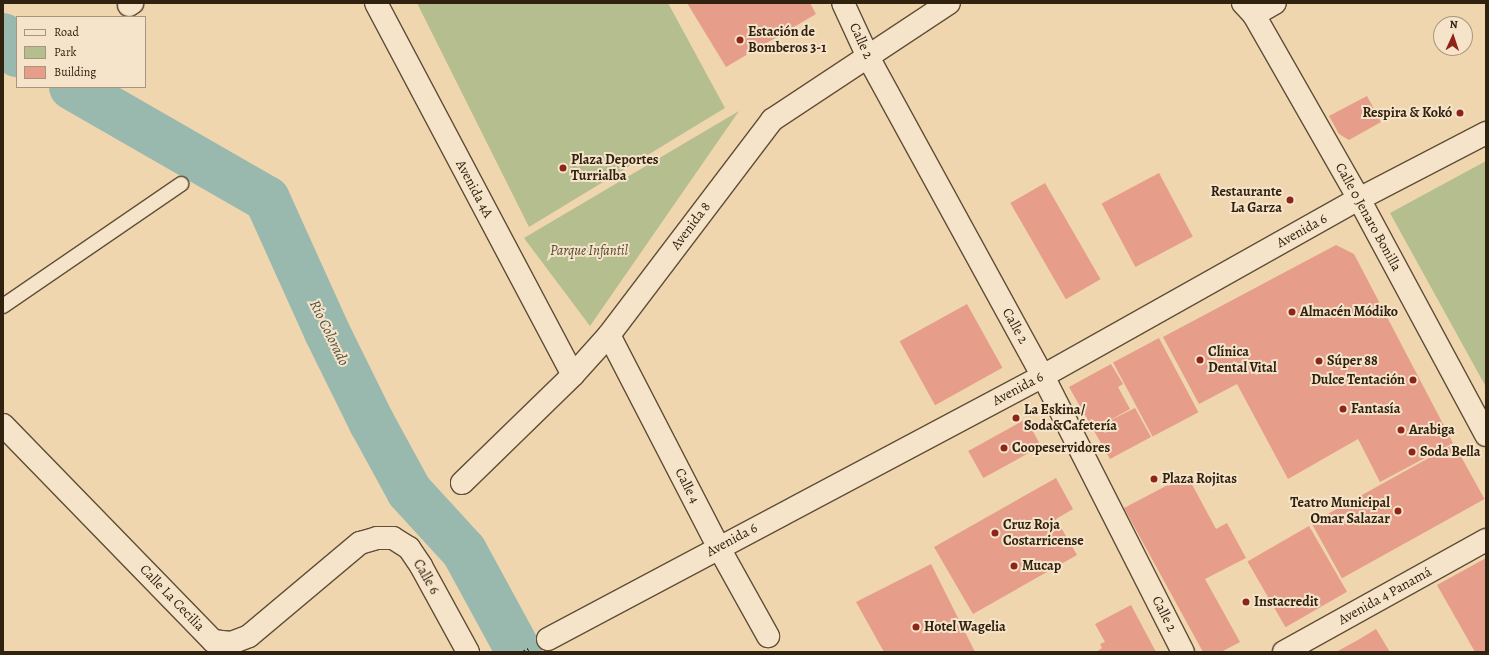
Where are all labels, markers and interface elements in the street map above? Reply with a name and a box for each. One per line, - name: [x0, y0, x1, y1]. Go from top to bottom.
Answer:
- legend: [16, 16, 146, 88]
- north arrow: [1433, 16, 1473, 56]
- text: N: [1449, 17, 1458, 32]
- street label: Calle 2: [845, 20, 877, 62]
- text: Road: [54, 24, 79, 40]
- place label: Estación de Bomberos 3-1: [748, 24, 826, 56]
- marker: Estación de Bomberos 3-1: [735, 35, 745, 45]
- text: Park: [54, 44, 77, 60]
- text: Building: [54, 64, 96, 80]
- place label: Respira & Kokó: [1362, 105, 1452, 121]
- marker: Respira & Kokó: [1455, 108, 1465, 118]
- place label: Plaza Deportes Turrialba: [571, 152, 659, 184]
- street label: Avenida 4A: [452, 157, 496, 221]
- street label: Calle 0 Jenaro Bonilla: [1331, 160, 1405, 274]
- marker: Plaza Deportes Turrialba: [558, 163, 568, 173]
- place label: Restaurante La Garza: [1211, 184, 1282, 216]
- marker: Restaurante La Garza: [1285, 195, 1295, 205]
- street label: Avenida 8: [668, 199, 714, 253]
- street label: Avenida 6: [1274, 210, 1330, 252]
- park label: Parque Infantil: [550, 243, 628, 259]
- water label: Río Colorado: [305, 297, 353, 369]
- place label: Almacén Módiko: [1300, 304, 1398, 320]
- street label: Calle 2: [998, 305, 1032, 347]
- marker: Almacén Módiko: [1287, 307, 1297, 317]
- place label: Clínica Dental Vital: [1208, 344, 1277, 376]
- place label: Súper 88: [1327, 353, 1378, 369]
- marker: Clínica Dental Vital: [1195, 355, 1205, 365]
- marker: Súper 88: [1314, 356, 1324, 366]
- street label: Avenida 6: [990, 369, 1046, 409]
- place label: Dulce Tentación: [1311, 372, 1405, 388]
- marker: Dulce Tentación: [1408, 375, 1418, 385]
- place label: Fantasía: [1351, 401, 1400, 417]
- place label: La Eskina/ Soda&Cafetería: [1024, 402, 1117, 434]
- marker: Fantasía: [1338, 404, 1348, 414]
- marker: La Eskina/ Soda&Cafetería: [1011, 413, 1021, 423]
- place label: Arabiga: [1409, 422, 1455, 438]
- marker: Arabiga: [1396, 425, 1406, 435]
- place label: Coopeservidores: [1012, 440, 1110, 456]
- marker: Coopeservidores: [999, 443, 1009, 453]
- place label: Soda Bella: [1420, 444, 1481, 460]
- marker: Soda Bella: [1407, 447, 1417, 457]
- street label: Calle 4: [671, 465, 703, 507]
- place label: Plaza Rojitas: [1162, 471, 1237, 487]
- marker: Plaza Rojitas: [1149, 474, 1159, 484]
- place label: Teatro Municipal Omar Salazar: [1290, 495, 1390, 528]
- marker: Teatro Municipal Omar Salazar: [1393, 506, 1403, 516]
- place label: Cruz Roja Costarricense: [1003, 517, 1084, 550]
- street label: Avenida 6: [704, 520, 760, 560]
- marker: Cruz Roja Costarricense: [990, 528, 1000, 538]
- street label: Calle 6: [409, 557, 443, 597]
- place label: Mucap: [1022, 558, 1061, 574]
- street label: Calle La Cecilia: [136, 561, 208, 635]
- marker: Mucap: [1009, 561, 1019, 571]
- street label: Avenida 4 Panamá: [1335, 563, 1435, 629]
- street label: Calle 2: [1148, 593, 1180, 635]
- place label: Instacredit: [1254, 594, 1318, 610]
- marker: Instacredit: [1241, 597, 1251, 607]
- place label: Hotel Wagelia: [924, 619, 1006, 635]
- marker: Hotel Wagelia: [911, 622, 921, 632]

